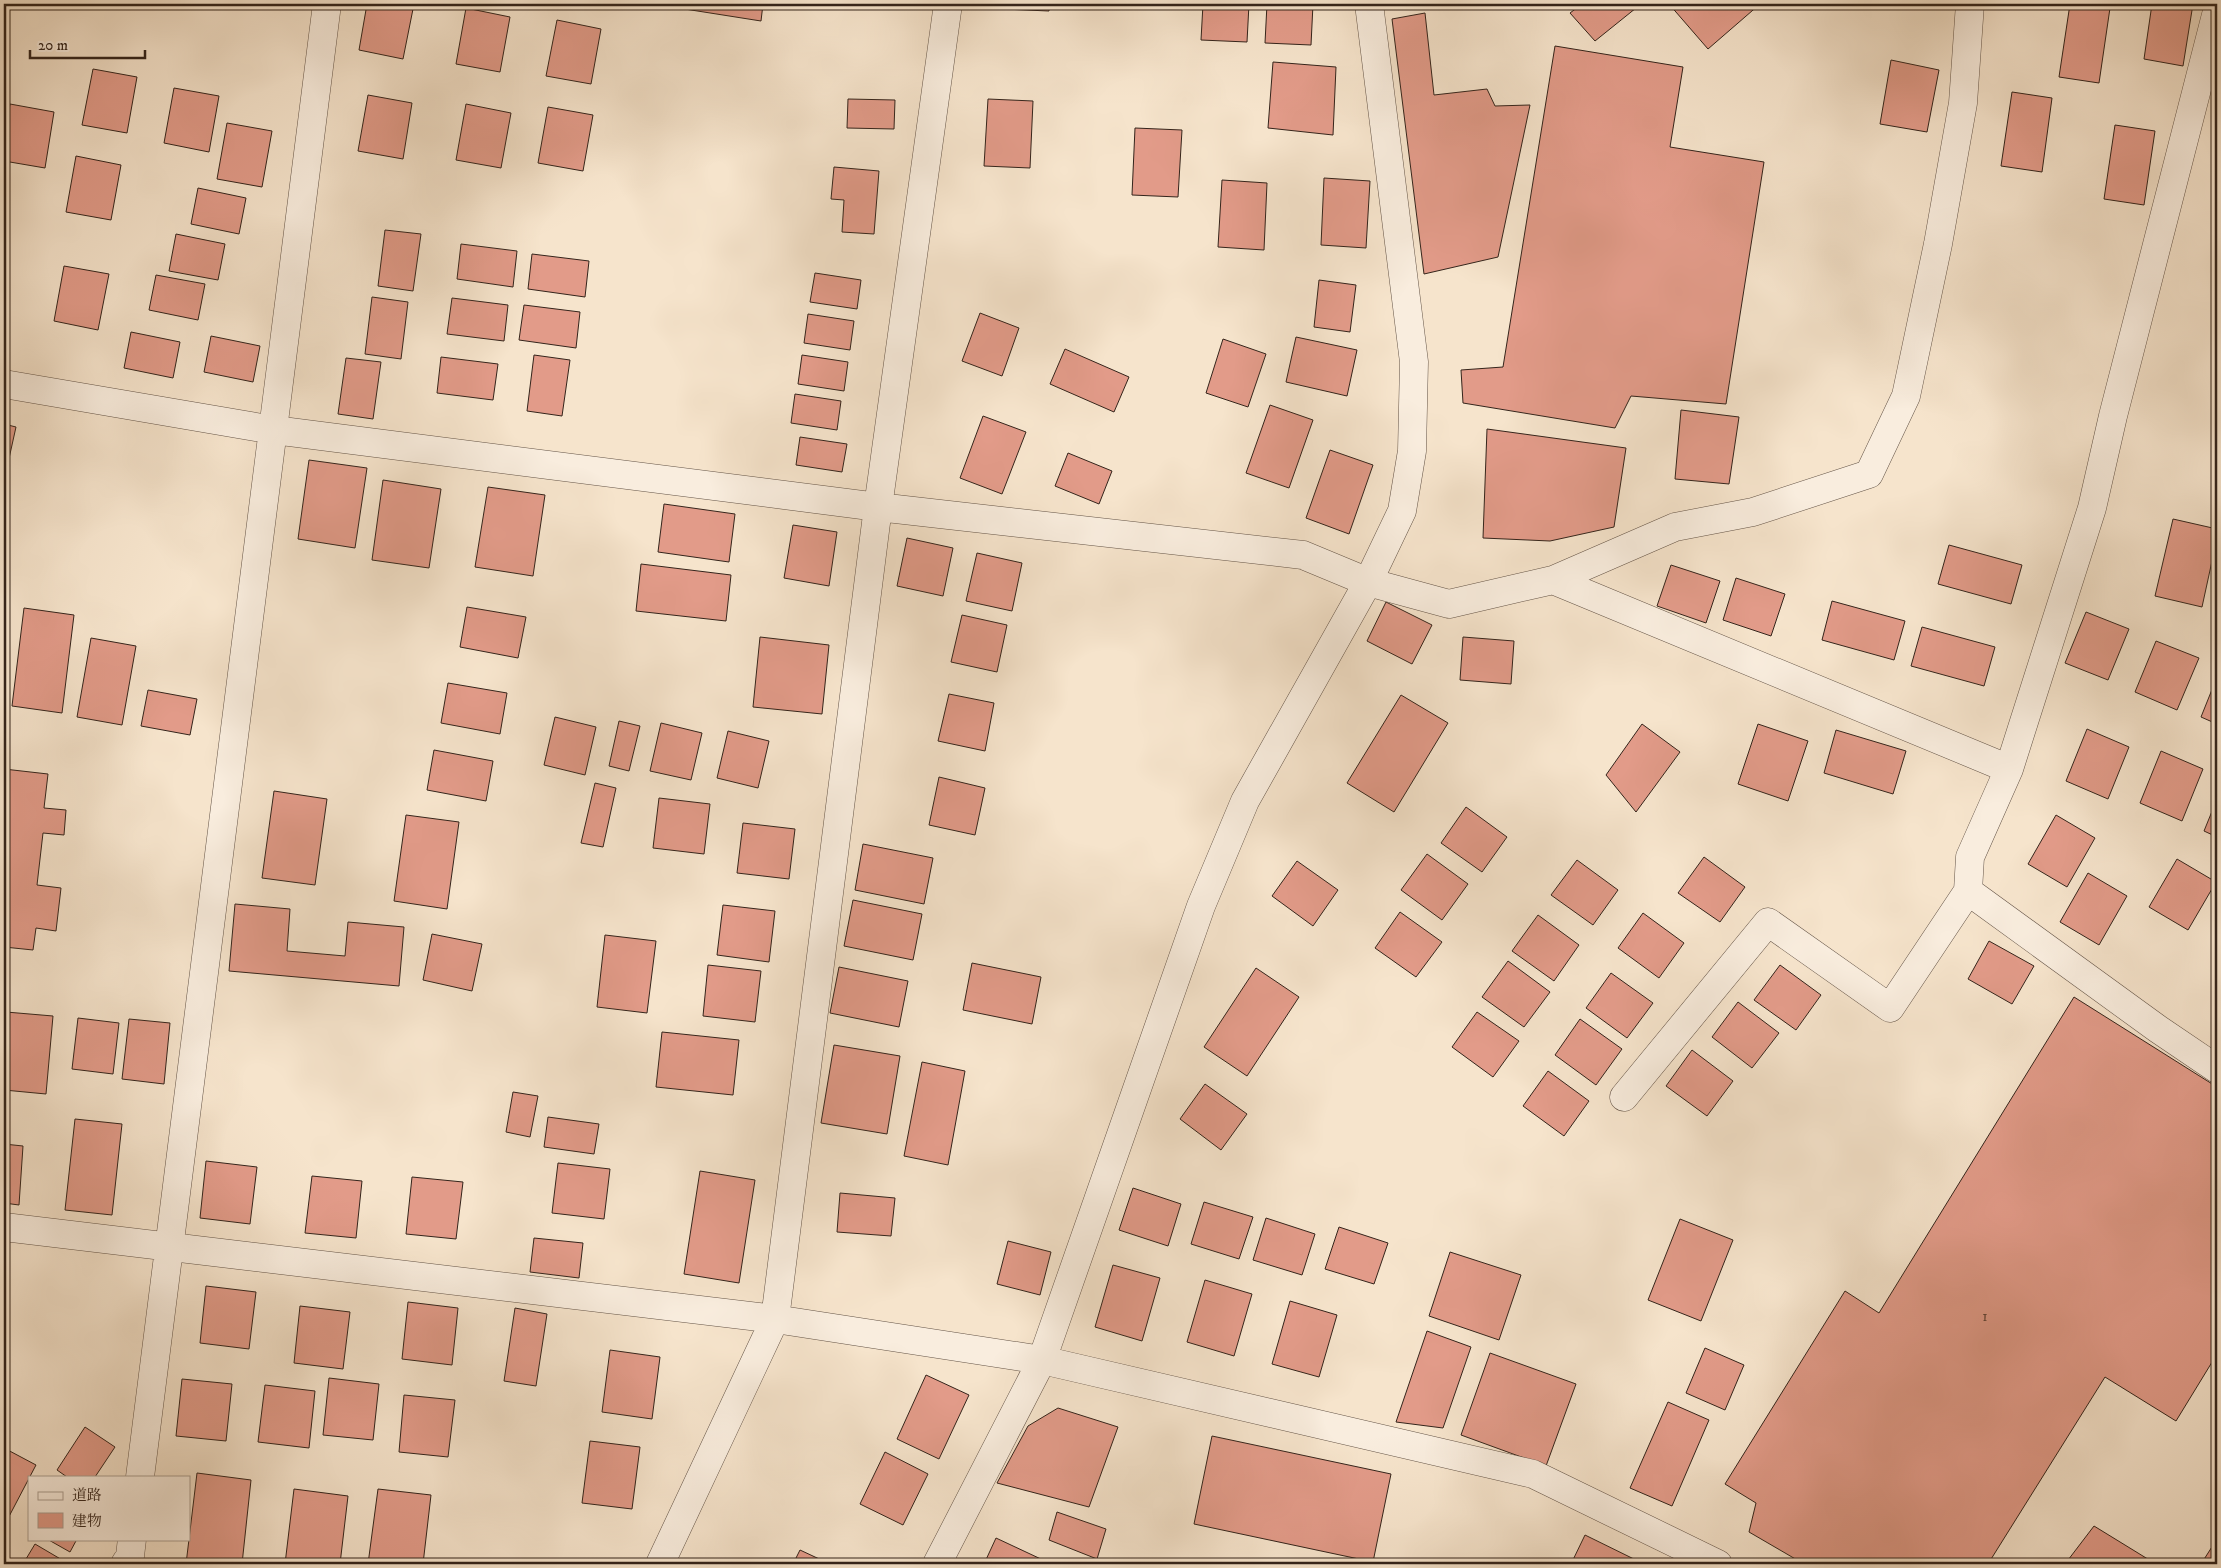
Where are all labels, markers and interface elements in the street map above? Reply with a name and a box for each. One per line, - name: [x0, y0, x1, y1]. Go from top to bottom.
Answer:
- scale bar: [30, 28, 145, 60]
- text: 20 m: [38, 36, 68, 55]
- house number: 1: [1982, 1307, 1988, 1326]
- legend: [28, 1476, 190, 1540]
- text: 道路: [72, 1486, 102, 1505]
- text: 建物: [72, 1512, 102, 1531]

